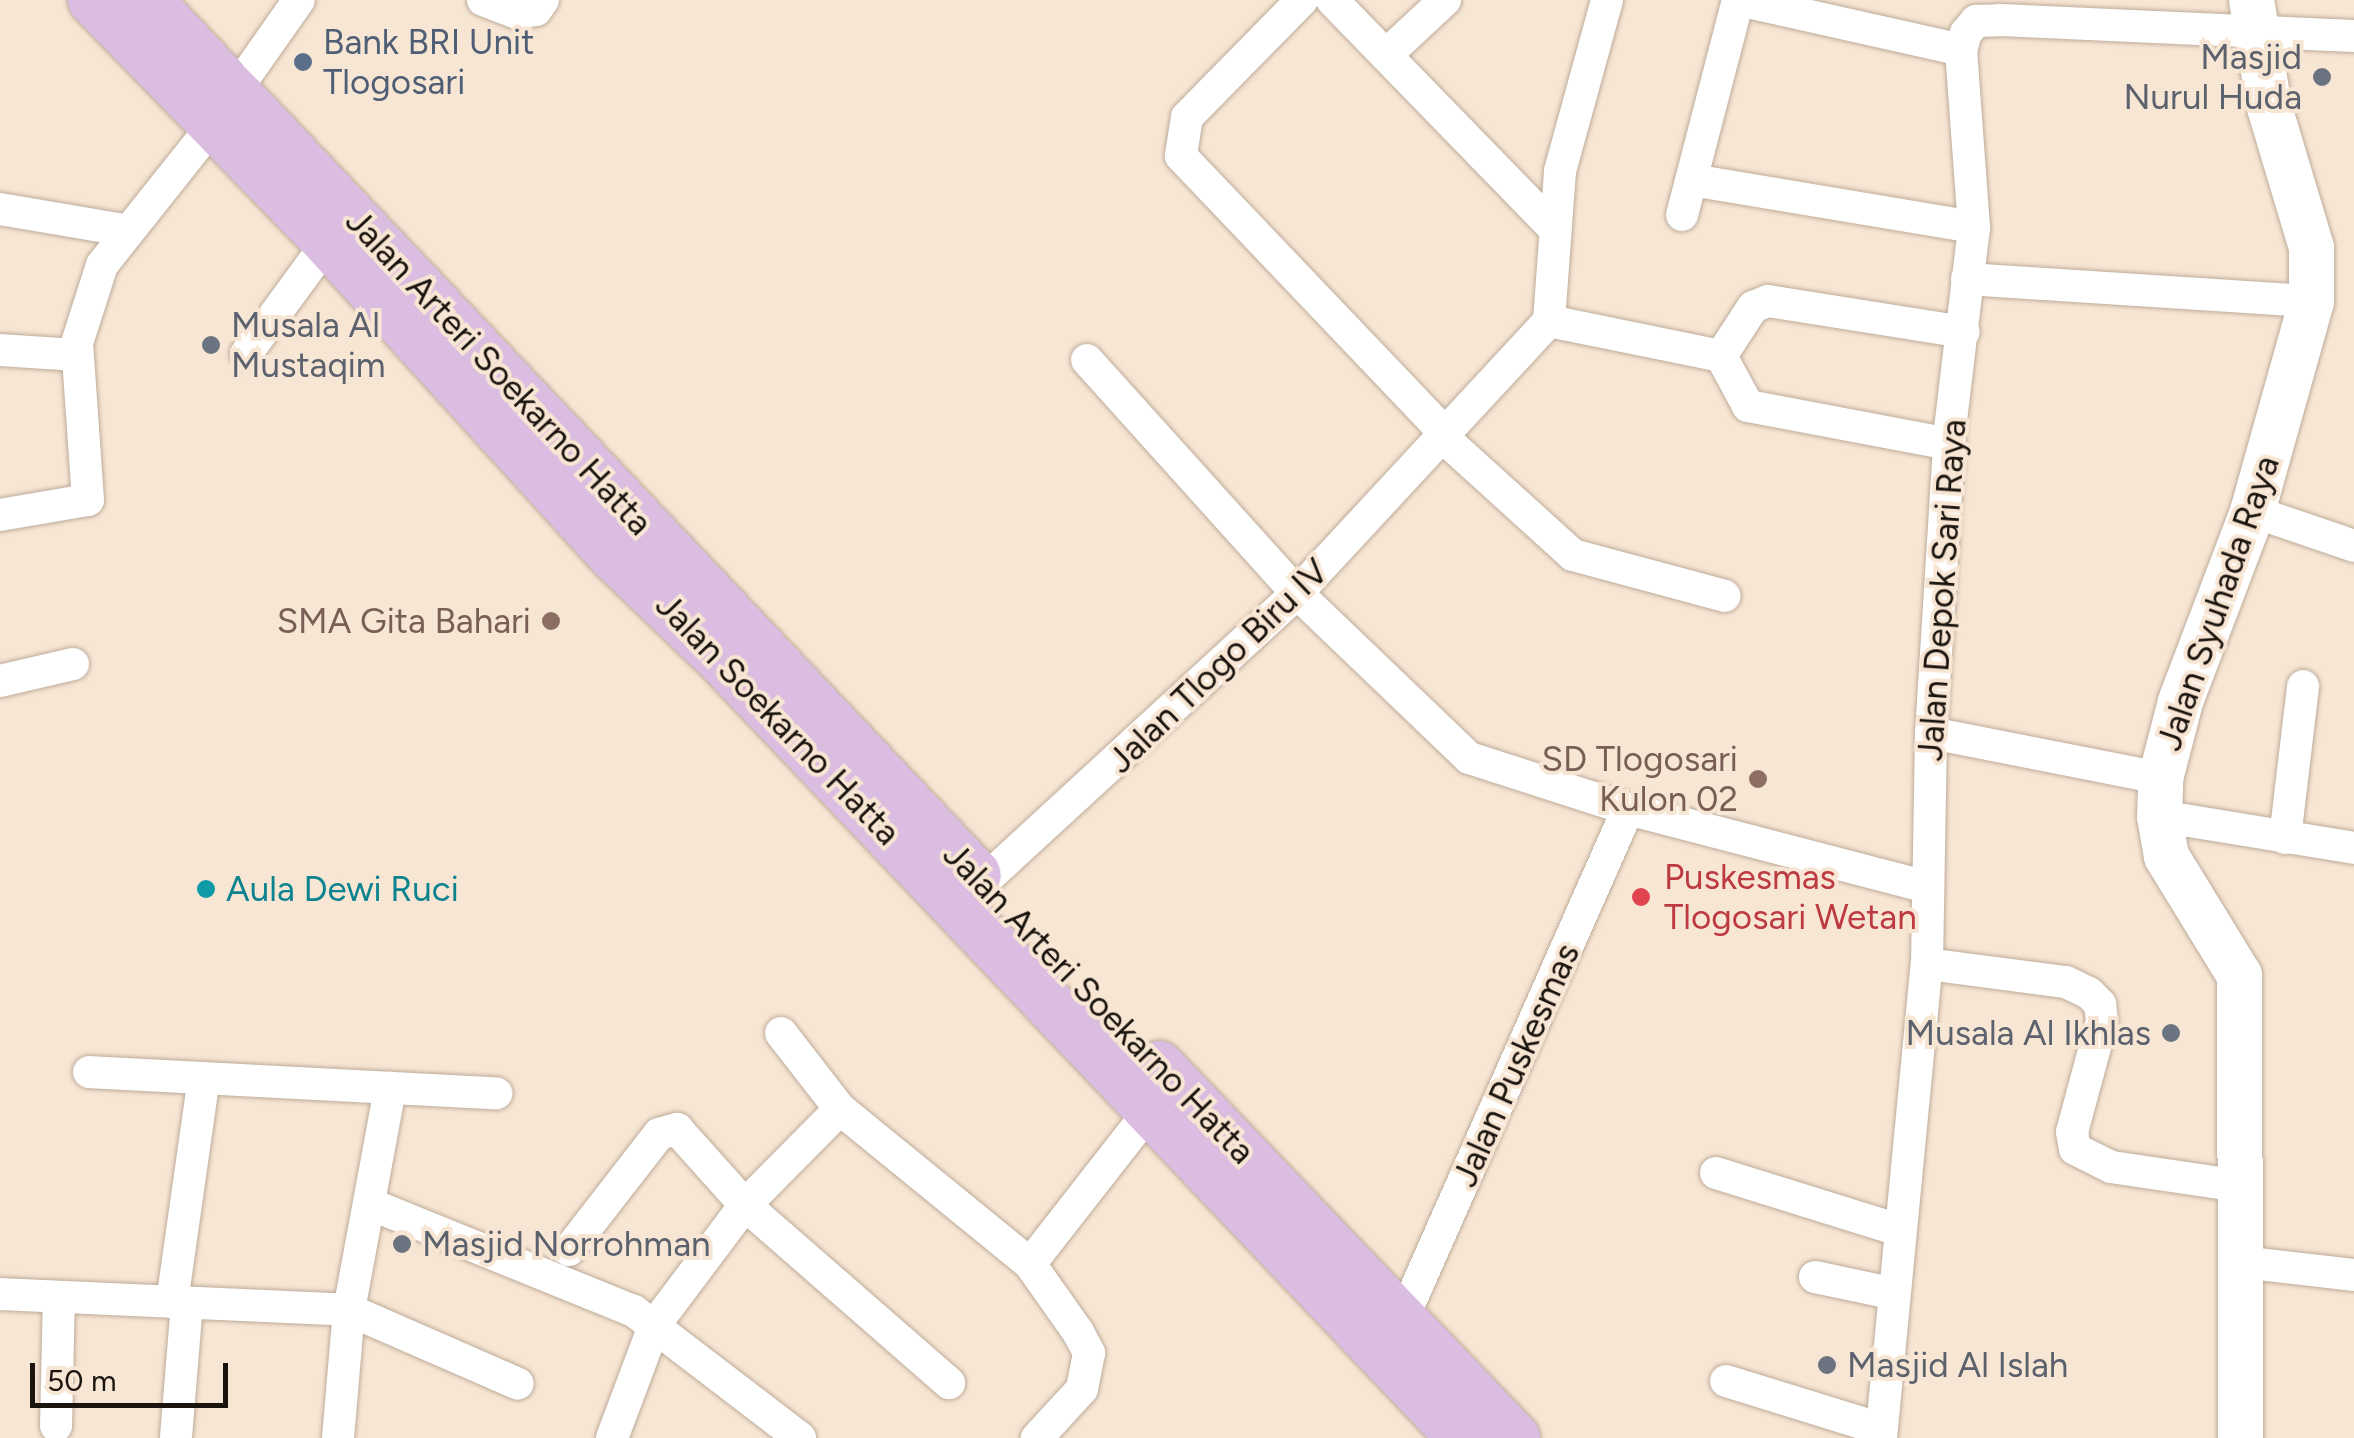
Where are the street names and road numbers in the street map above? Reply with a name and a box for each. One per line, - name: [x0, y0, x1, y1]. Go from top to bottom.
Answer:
- street label: Jalan Arteri Soekarno Hatta: [337, 200, 661, 544]
- street label: Jalan Depok Sari Raya: [1909, 418, 1975, 762]
- street label: Jalan Syuhada Raya: [2148, 450, 2288, 756]
- street label: Jalan Tlogo Biru IV: [1099, 550, 1337, 782]
- street label: Jalan Soekarno Hatta: [647, 584, 909, 854]
- street label: Jalan Arteri Soekarno Hatta: [935, 834, 1263, 1172]
- street label: Jalan Puskesmas: [1444, 937, 1588, 1193]

